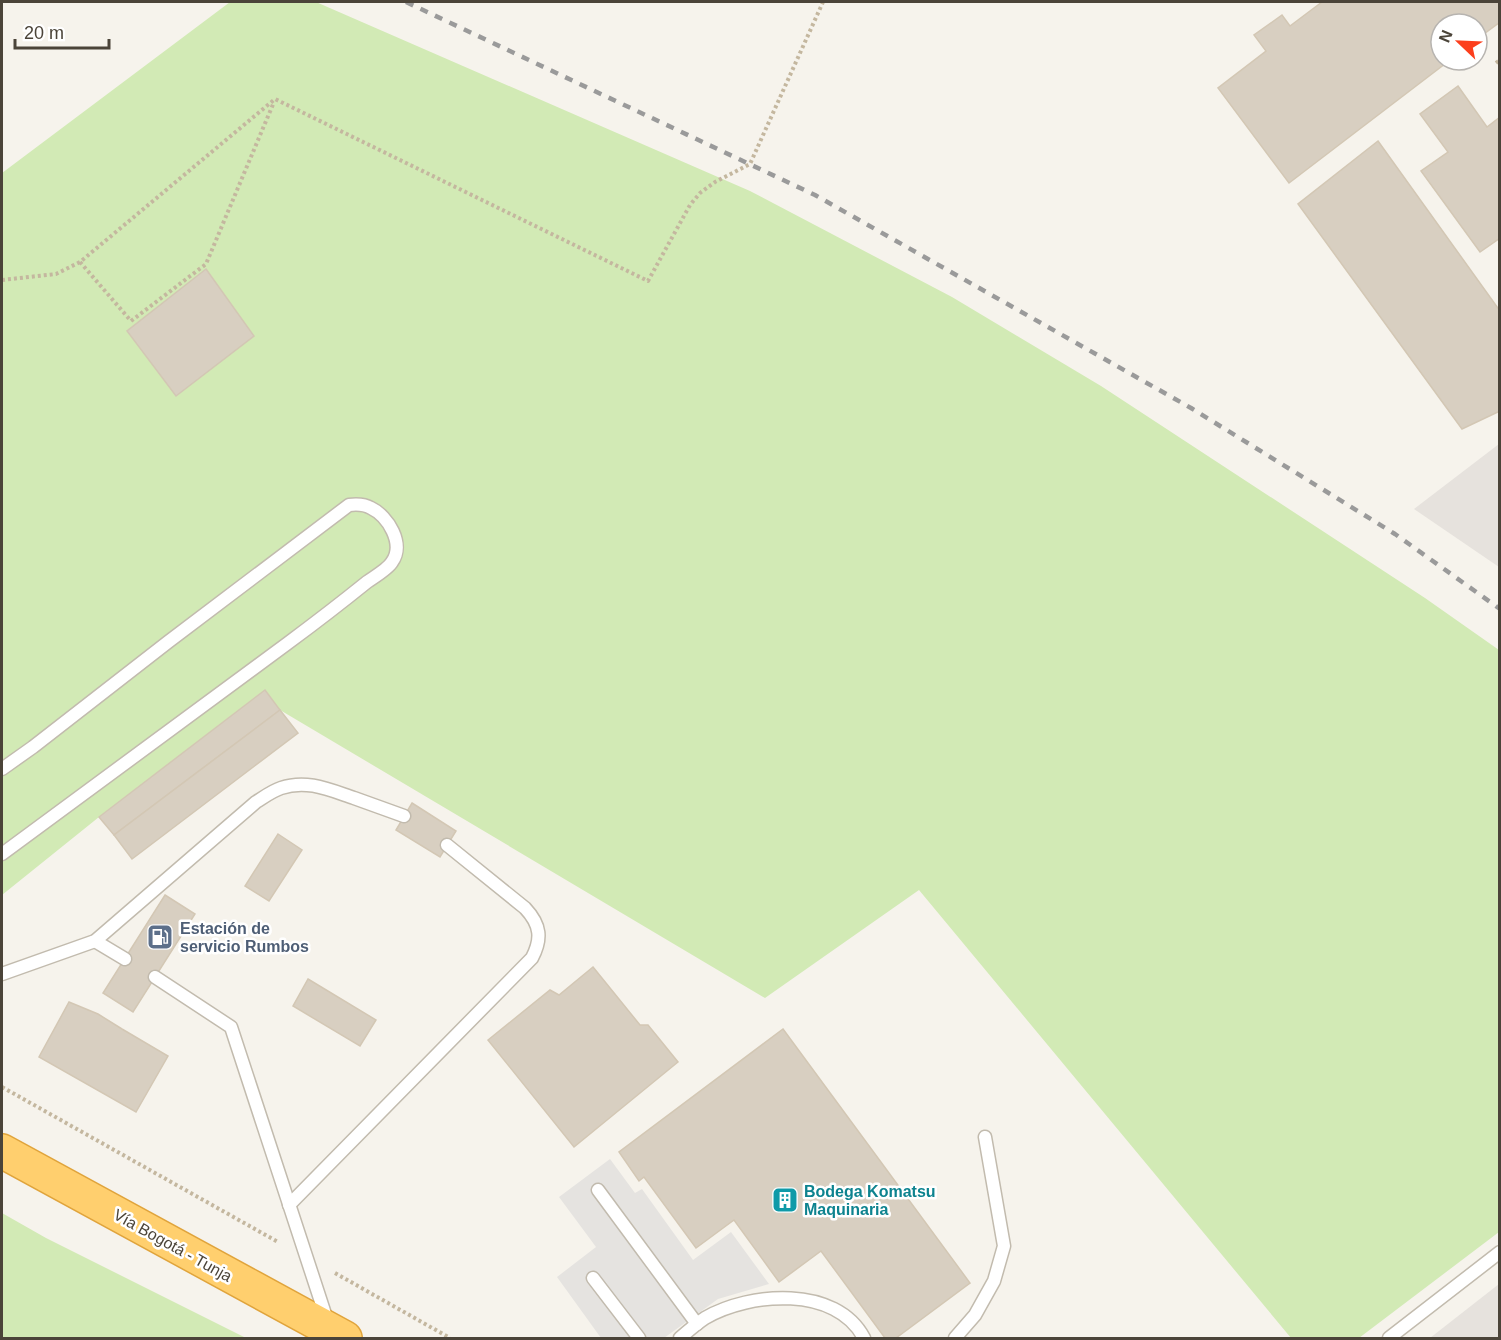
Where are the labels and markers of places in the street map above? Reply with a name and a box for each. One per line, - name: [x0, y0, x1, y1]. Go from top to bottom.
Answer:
- place label: Estación de servicio Rumbos: [180, 920, 309, 955]
- fuel station icon: Estación de servicio Rumbos: [145, 922, 175, 952]
- place label: Bodega Komatsu Maquinaria: [804, 1183, 936, 1218]
- building icon: Bodega Komatsu Maquinaria: [770, 1185, 800, 1215]

